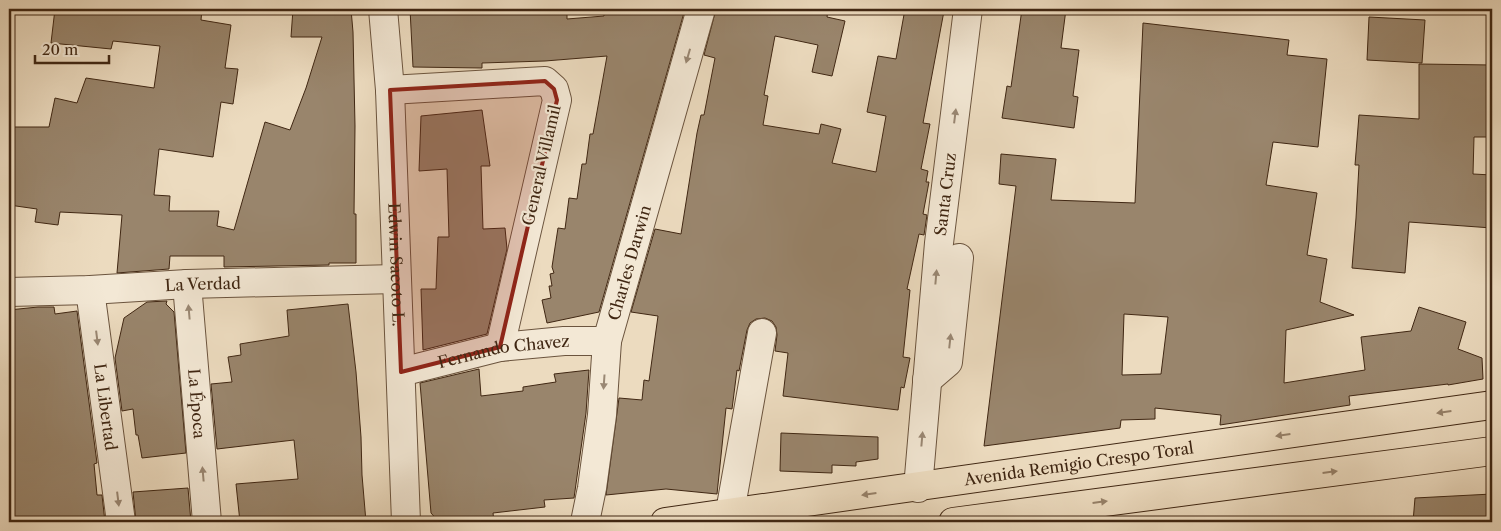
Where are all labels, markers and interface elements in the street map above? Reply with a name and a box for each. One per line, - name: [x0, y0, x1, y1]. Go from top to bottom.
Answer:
- scale bar: [35, 32, 109, 64]
- text: 20 m: [42, 40, 78, 59]
- one-way arrow: [684, 48, 692, 63]
- street label: General Villamil: [517, 102, 565, 227]
- one-way arrow: [951, 107, 959, 123]
- street label: Santa Cruz: [930, 152, 960, 237]
- street label: Edwin Sacoto L.: [384, 202, 409, 327]
- street label: Charles Darwin: [603, 203, 655, 323]
- one-way arrow: [932, 269, 940, 285]
- street label: La Verdad: [164, 273, 241, 295]
- one-way arrow: [185, 303, 193, 319]
- one-way arrow: [93, 331, 101, 347]
- street label: Fernando Chavez: [436, 331, 569, 372]
- one-way arrow: [946, 332, 954, 348]
- street label: La Libertad: [90, 362, 121, 452]
- street label: La Época: [184, 368, 210, 440]
- one-way arrow: [600, 374, 608, 390]
- one-way arrow: [1436, 409, 1452, 417]
- one-way arrow: [918, 431, 926, 447]
- one-way arrow: [1275, 432, 1291, 440]
- street label: Avenida Remigio Crespo Toral: [962, 437, 1195, 490]
- one-way arrow: [199, 465, 207, 481]
- one-way arrow: [1322, 468, 1338, 476]
- one-way arrow: [861, 490, 877, 498]
- one-way arrow: [114, 492, 122, 508]
- one-way arrow: [1092, 498, 1108, 506]

